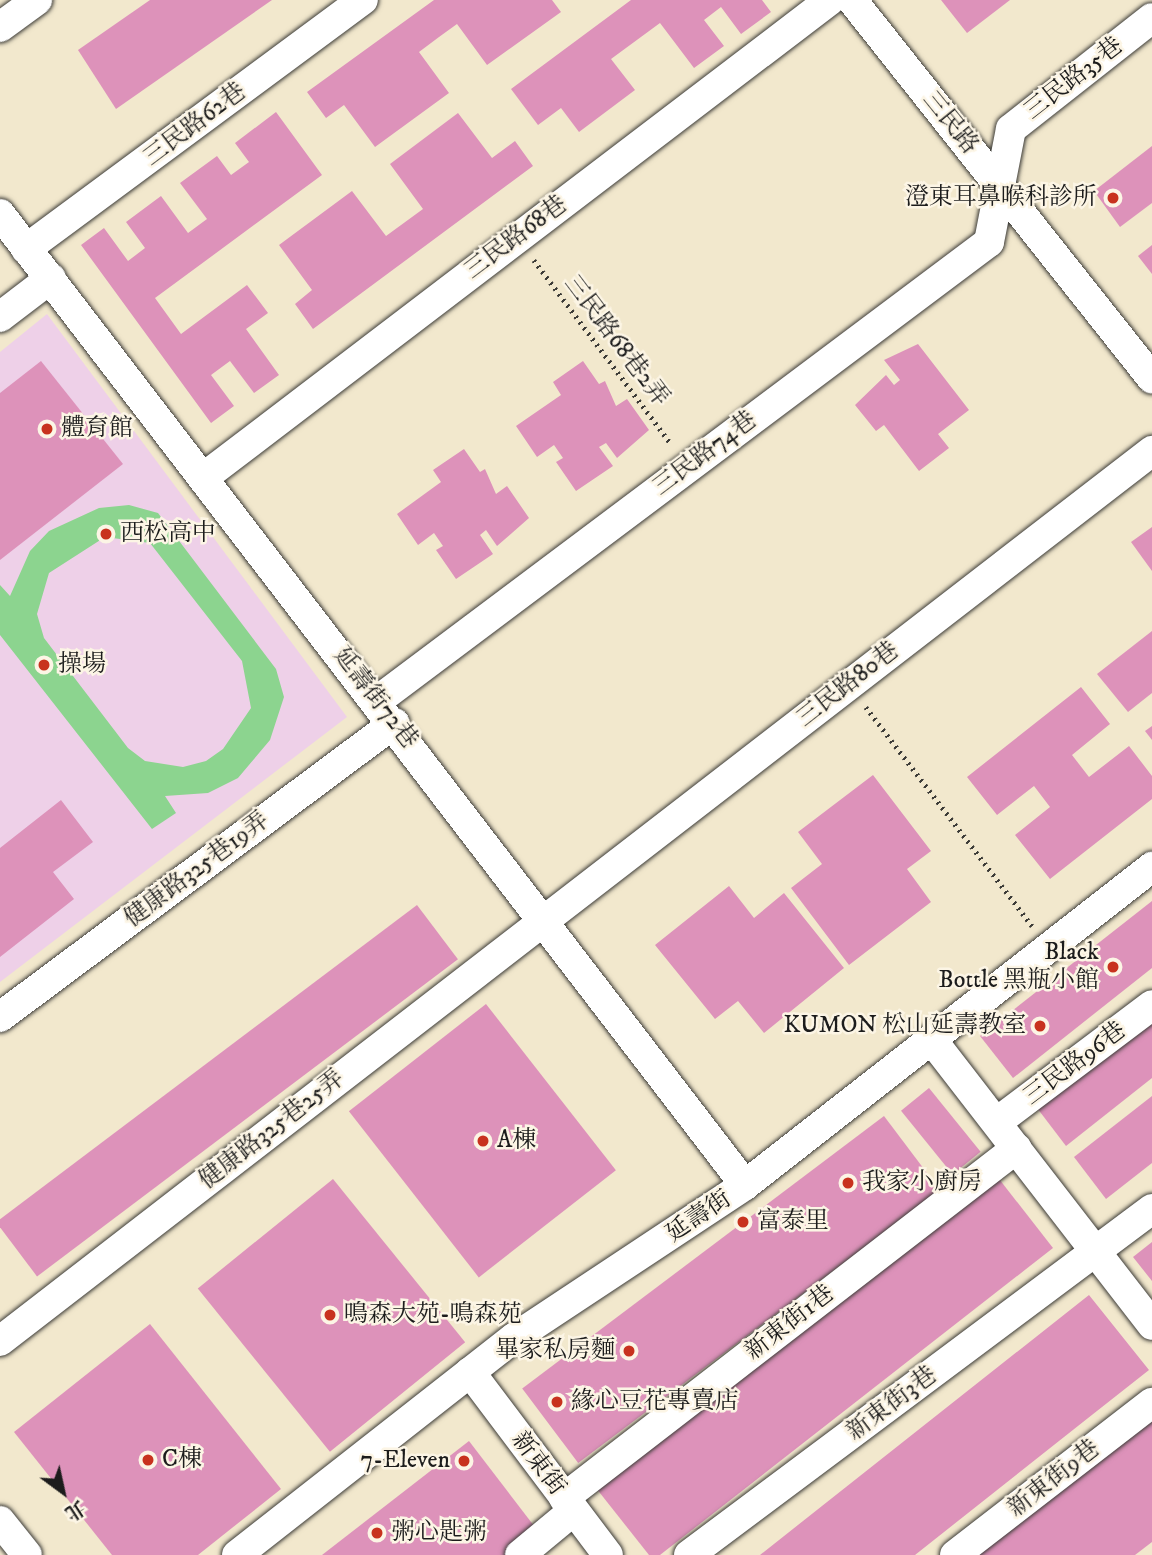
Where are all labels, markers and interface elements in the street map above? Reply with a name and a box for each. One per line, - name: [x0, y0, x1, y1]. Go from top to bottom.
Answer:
- street label: 三民路35巷: [1019, 32, 1129, 126]
- street label: 三民路62巷: [138, 77, 252, 173]
- street label: 三民路: [916, 86, 984, 160]
- place label: 澄東耳鼻喉科診所: [905, 184, 1097, 212]
- marker: 澄東耳鼻喉科診所: [1103, 188, 1123, 208]
- street label: 三民路68巷: [459, 190, 573, 286]
- street label: 三民路68巷2弄: [557, 270, 675, 412]
- street label: 三民路74巷: [648, 406, 762, 502]
- place label: 體育館: [61, 415, 133, 443]
- marker: 體育館: [39, 421, 55, 437]
- place label: 西松高中: [120, 520, 216, 548]
- marker: 西松高中: [98, 526, 114, 542]
- street label: 三民路80巷: [791, 636, 905, 734]
- street label: 延壽街72巷: [327, 642, 423, 754]
- place label: 操場: [58, 651, 106, 679]
- marker: 操場: [36, 657, 52, 673]
- street label: 健康路325巷19弄: [119, 806, 275, 934]
- place label: Black Bottle 黑瓶小館: [939, 939, 1099, 995]
- marker: Black Bottle 黑瓶小館: [1105, 959, 1121, 975]
- place label: KUMON 松山延壽教室: [784, 1012, 1026, 1040]
- street label: 三民路96巷: [1018, 1016, 1132, 1112]
- marker: KUMON 松山延壽教室: [1032, 1018, 1048, 1034]
- street label: 健康路325巷25弄: [194, 1064, 350, 1196]
- place label: A棟: [497, 1127, 536, 1155]
- marker: A棟: [475, 1133, 491, 1149]
- place label: 我家小廚房: [862, 1169, 982, 1197]
- marker: 我家小廚房: [840, 1175, 856, 1191]
- street label: 延壽街: [661, 1185, 737, 1249]
- place label: 富泰里: [757, 1208, 829, 1236]
- marker: 富泰里: [735, 1214, 751, 1230]
- street label: 新東街1巷: [740, 1279, 840, 1367]
- place label: 鳴森大苑-鳴森苑: [344, 1301, 522, 1329]
- marker: 鳴森大苑-鳴森苑: [322, 1307, 338, 1323]
- place label: 畢家私房麵: [495, 1337, 615, 1365]
- marker: 畢家私房麵: [621, 1343, 637, 1359]
- street label: 新東街3巷: [841, 1361, 943, 1447]
- place label: 緣心豆花專賣店: [571, 1388, 739, 1416]
- marker: 緣心豆花專賣店: [549, 1394, 565, 1410]
- street label: 新東街: [505, 1427, 571, 1501]
- street label: 新東街9巷: [1003, 1434, 1105, 1524]
- place label: C棟: [162, 1446, 202, 1474]
- place label: 7-Eleven: [361, 1447, 450, 1475]
- marker: C棟: [140, 1452, 156, 1468]
- marker: 7-Eleven: [456, 1453, 472, 1469]
- north arrow: [28, 1457, 98, 1527]
- text: 北: [60, 1495, 89, 1525]
- place label: 粥心匙粥: [391, 1519, 487, 1547]
- marker: 粥心匙粥: [369, 1525, 385, 1541]

